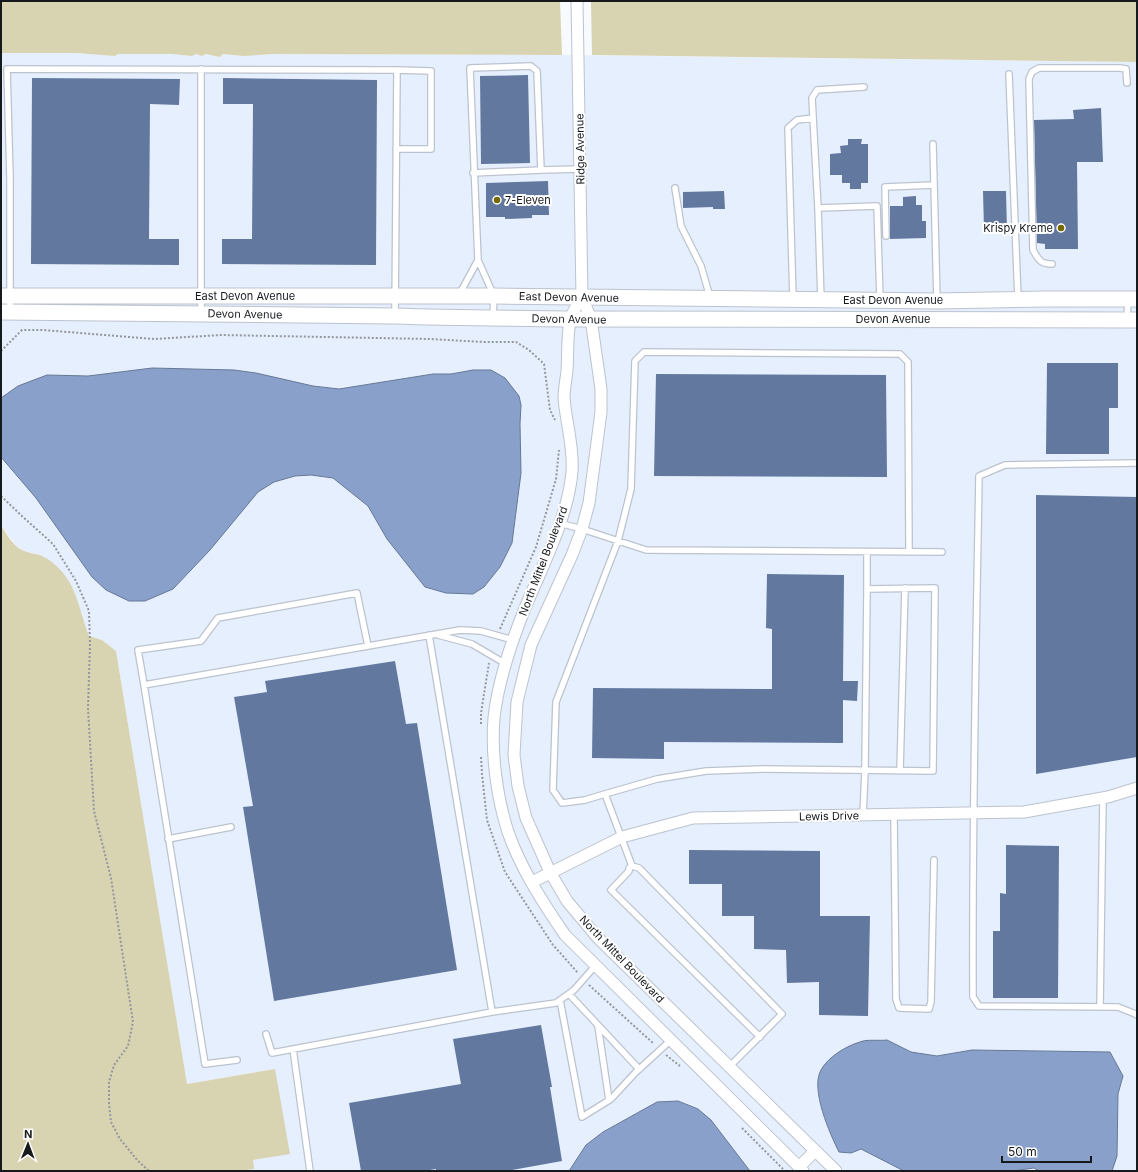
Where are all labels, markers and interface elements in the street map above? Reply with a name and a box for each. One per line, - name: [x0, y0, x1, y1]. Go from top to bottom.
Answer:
- street label: Ridge Avenue: [572, 113, 588, 185]
- place label: 7-Eleven: [505, 193, 551, 207]
- marker: 7-Eleven: [492, 195, 502, 205]
- place label: Krispy Kreme: [983, 221, 1053, 235]
- marker: Krispy Kreme: [1056, 223, 1066, 233]
- street label: East Devon Avenue: [195, 289, 295, 303]
- street label: East Devon Avenue: [519, 289, 619, 305]
- street label: East Devon Avenue: [843, 293, 943, 307]
- street label: Devon Avenue: [207, 306, 283, 322]
- street label: Devon Avenue: [531, 311, 607, 327]
- street label: Devon Avenue: [856, 312, 930, 326]
- street label: North Mittel Boulevard: [516, 504, 570, 618]
- street label: Lewis Drive: [799, 808, 859, 824]
- street label: North Mittel Boulevard: [577, 912, 667, 1006]
- north arrow: [8, 1124, 48, 1164]
- text: N: [24, 1127, 32, 1141]
- scale bar: [1002, 1138, 1091, 1164]
- text: 50 m: [1008, 1144, 1037, 1159]

